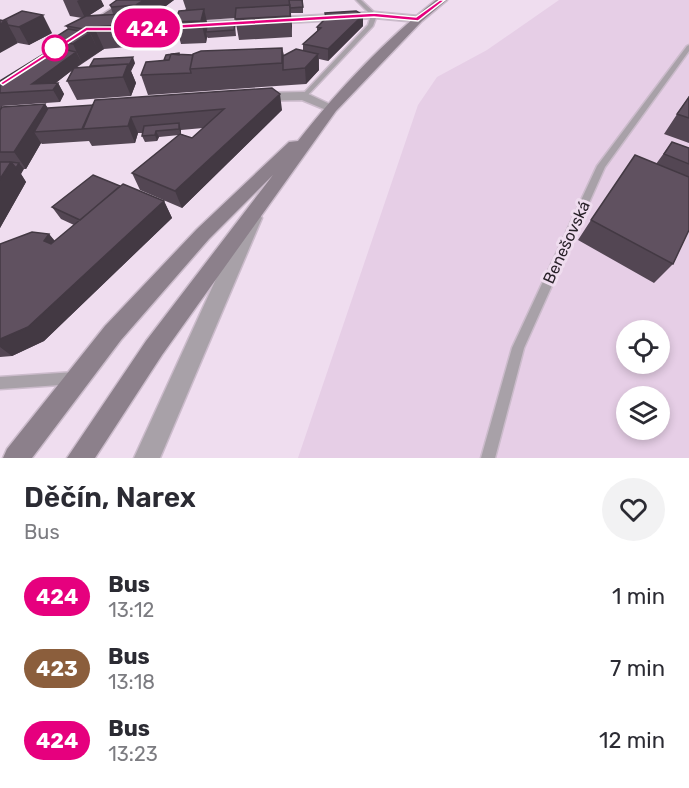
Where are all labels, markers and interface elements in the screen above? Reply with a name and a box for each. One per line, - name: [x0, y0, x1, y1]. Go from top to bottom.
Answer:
- line badge: 424: [112, 9, 182, 48]
- text: 424: [126, 16, 168, 41]
- unlabelled marker: [42, 35, 68, 61]
- street label: Benešovská: [539, 198, 594, 287]
- map controls: [616, 320, 670, 440]
- button: locate: [616, 320, 670, 374]
- button: layers: [616, 386, 670, 440]
- button: heart: [602, 478, 665, 541]
- text: Děčín, Narex: [24, 481, 196, 514]
- text: Bus: [24, 520, 60, 544]
- text: Bus: [108, 571, 150, 598]
- text: 1 min: [612, 583, 665, 610]
- text: 424: [36, 584, 78, 609]
- text: 13:12: [108, 598, 154, 622]
- text: Bus: [108, 643, 150, 670]
- text: 7 min: [610, 655, 665, 682]
- text: 423: [36, 656, 78, 681]
- text: 13:18: [108, 670, 155, 694]
- text: Bus: [108, 715, 150, 742]
- text: 12 min: [599, 727, 665, 754]
- text: 424: [36, 728, 78, 753]
- text: 13:23: [108, 742, 158, 766]

